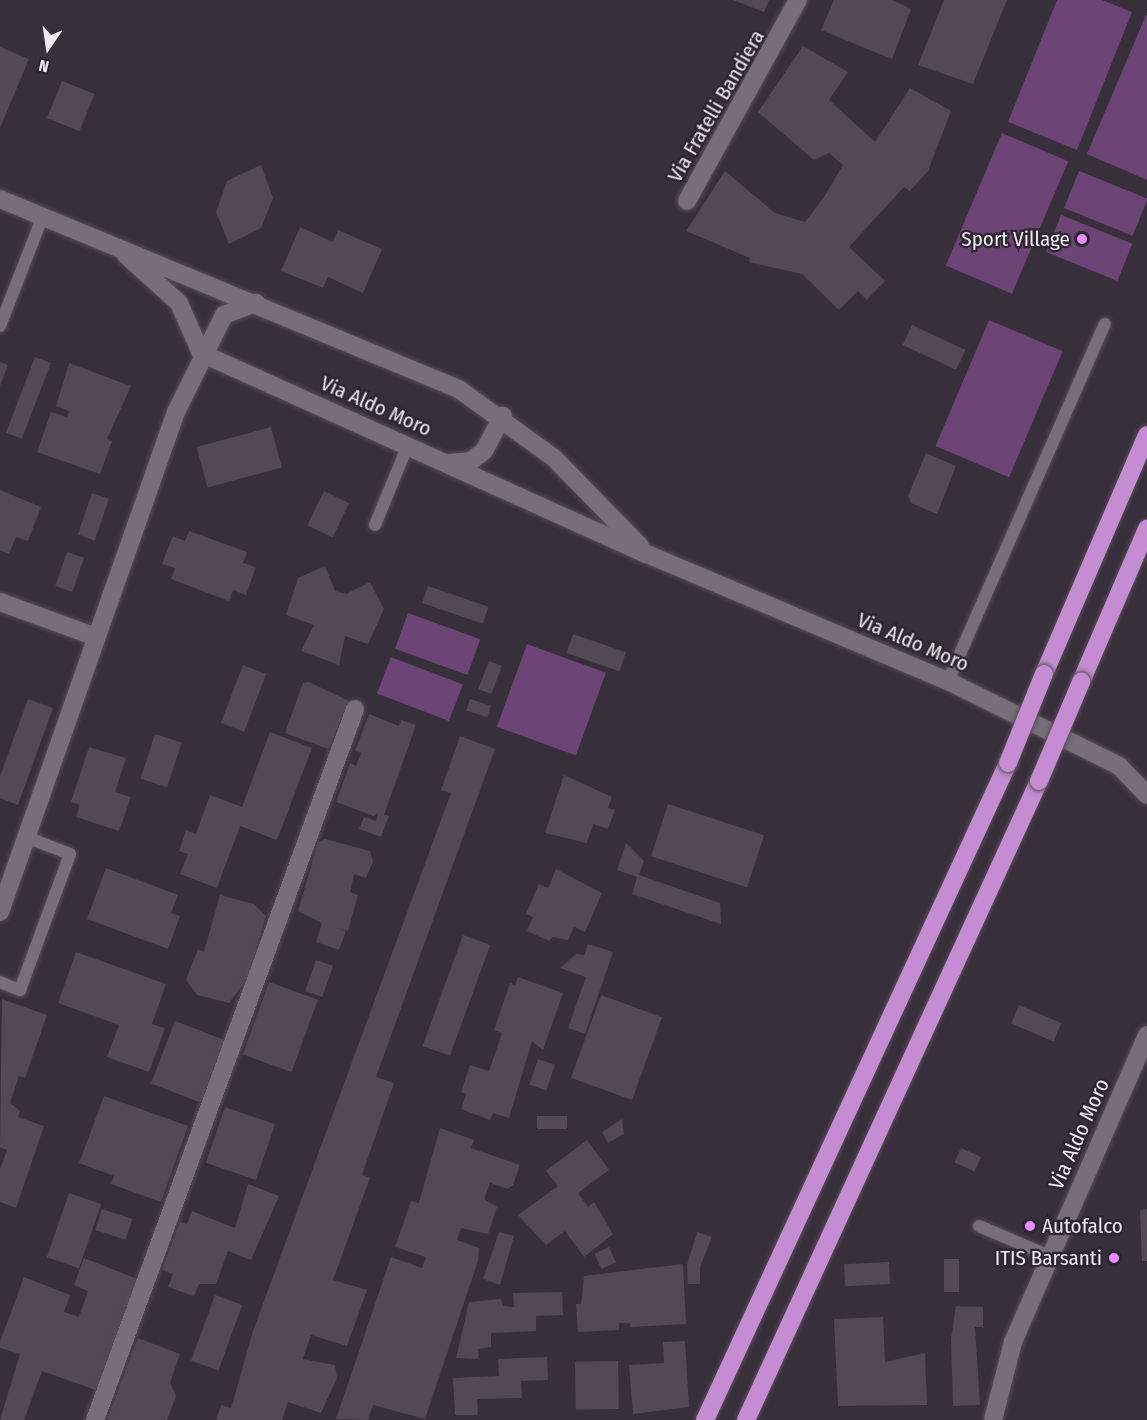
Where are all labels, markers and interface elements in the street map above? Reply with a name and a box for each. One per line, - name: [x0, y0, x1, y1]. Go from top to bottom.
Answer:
- north arrow: [18, 18, 78, 78]
- street label: Via Fratelli Bandiera: [662, 25, 770, 187]
- text: N: [37, 56, 51, 76]
- place label: Sport Village: [961, 226, 1070, 252]
- marker: Sport Village: [1075, 232, 1089, 246]
- street label: Via Aldo Moro: [317, 370, 435, 442]
- street label: Via Aldo Moro: [853, 607, 973, 677]
- street label: Via Aldo Moro: [1043, 1075, 1115, 1193]
- place label: Autofalco: [1042, 1213, 1123, 1239]
- marker: Autofalco: [1023, 1219, 1037, 1233]
- place label: ITIS Barsanti: [995, 1245, 1102, 1271]
- marker: ITIS Barsanti: [1107, 1251, 1121, 1265]

